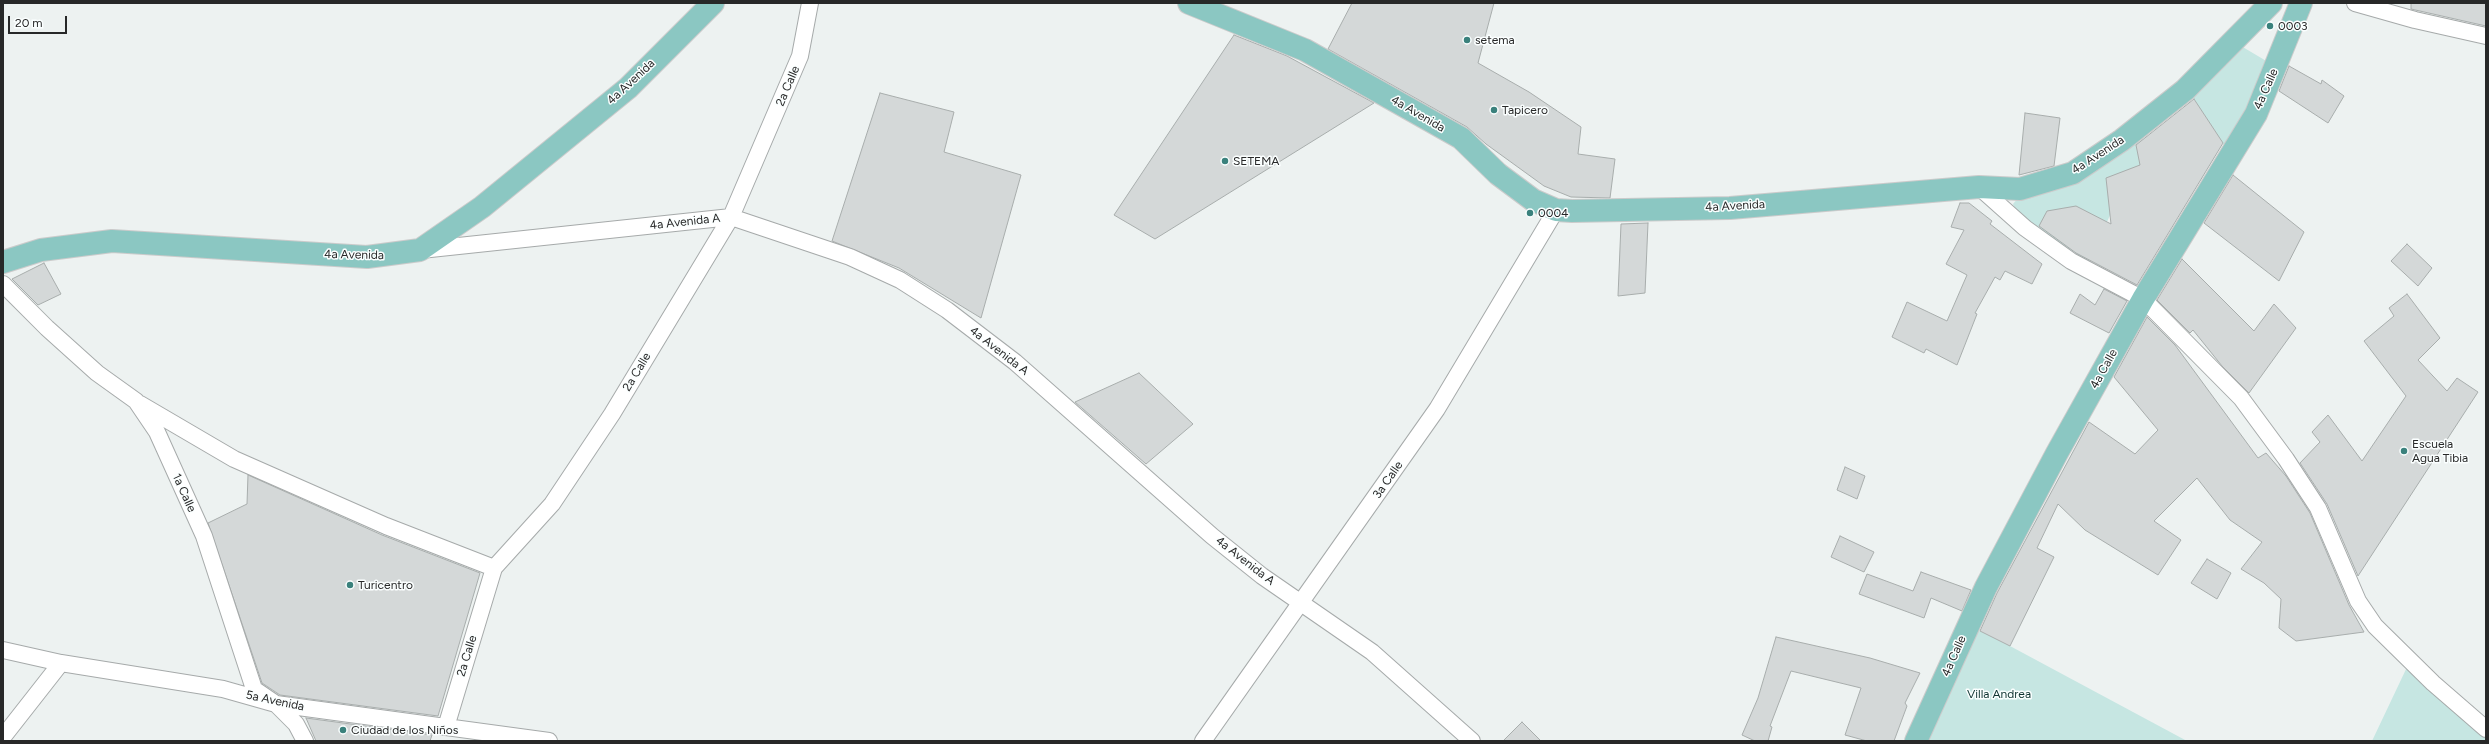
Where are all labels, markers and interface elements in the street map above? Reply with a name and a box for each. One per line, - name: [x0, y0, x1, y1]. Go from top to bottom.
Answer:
- scale bar: [10, 8, 69, 34]
- text: 20 m: [15, 16, 43, 30]
- place label: 0003: [2278, 19, 2308, 33]
- marker: 0003: [2265, 21, 2275, 31]
- place label: setema: [1475, 33, 1515, 47]
- marker: setema: [1462, 35, 1472, 45]
- street label: 4a Avenida: [604, 56, 658, 108]
- street label: 2a Calle: [773, 64, 803, 108]
- street label: 4a Calle: [2251, 66, 2281, 112]
- street label: 4a Avenida: [1389, 93, 1447, 135]
- place label: Tapicero: [1502, 103, 1548, 117]
- marker: Tapicero: [1489, 105, 1499, 115]
- street label: 4a Avenida: [2069, 133, 2127, 177]
- place label: SETEMA: [1233, 154, 1279, 168]
- marker: SETEMA: [1220, 156, 1230, 166]
- street label: 4a Avenida: [1705, 197, 1765, 215]
- place label: 0004: [1538, 206, 1569, 220]
- marker: 0004: [1525, 208, 1535, 218]
- street label: 4a Avenida A: [649, 211, 721, 233]
- street label: 4a Avenida: [324, 247, 384, 263]
- street label: 4a Avenida A: [967, 324, 1031, 378]
- street label: 4a Calle: [2087, 347, 2121, 391]
- street label: 2a Calle: [620, 350, 654, 394]
- place label: Escuela Agua Tibia: [2412, 437, 2468, 465]
- marker: Escuela Agua Tibia: [2399, 446, 2409, 456]
- street label: 3a Calle: [1370, 459, 1406, 501]
- street label: 1a Calle: [169, 472, 199, 514]
- street label: 4a Avenida A: [1213, 534, 1277, 588]
- place label: Turicentro: [358, 578, 413, 592]
- marker: Turicentro: [345, 580, 355, 590]
- street label: 4a Calle: [1939, 633, 1969, 679]
- street label: 2a Calle: [454, 634, 480, 678]
- park label: Villa Andrea: [1967, 687, 2031, 701]
- street label: 5a Avenida: [245, 688, 305, 714]
- place label: Ciudad de los Niños: [351, 723, 458, 737]
- marker: Ciudad de los Niños: [338, 725, 348, 735]

